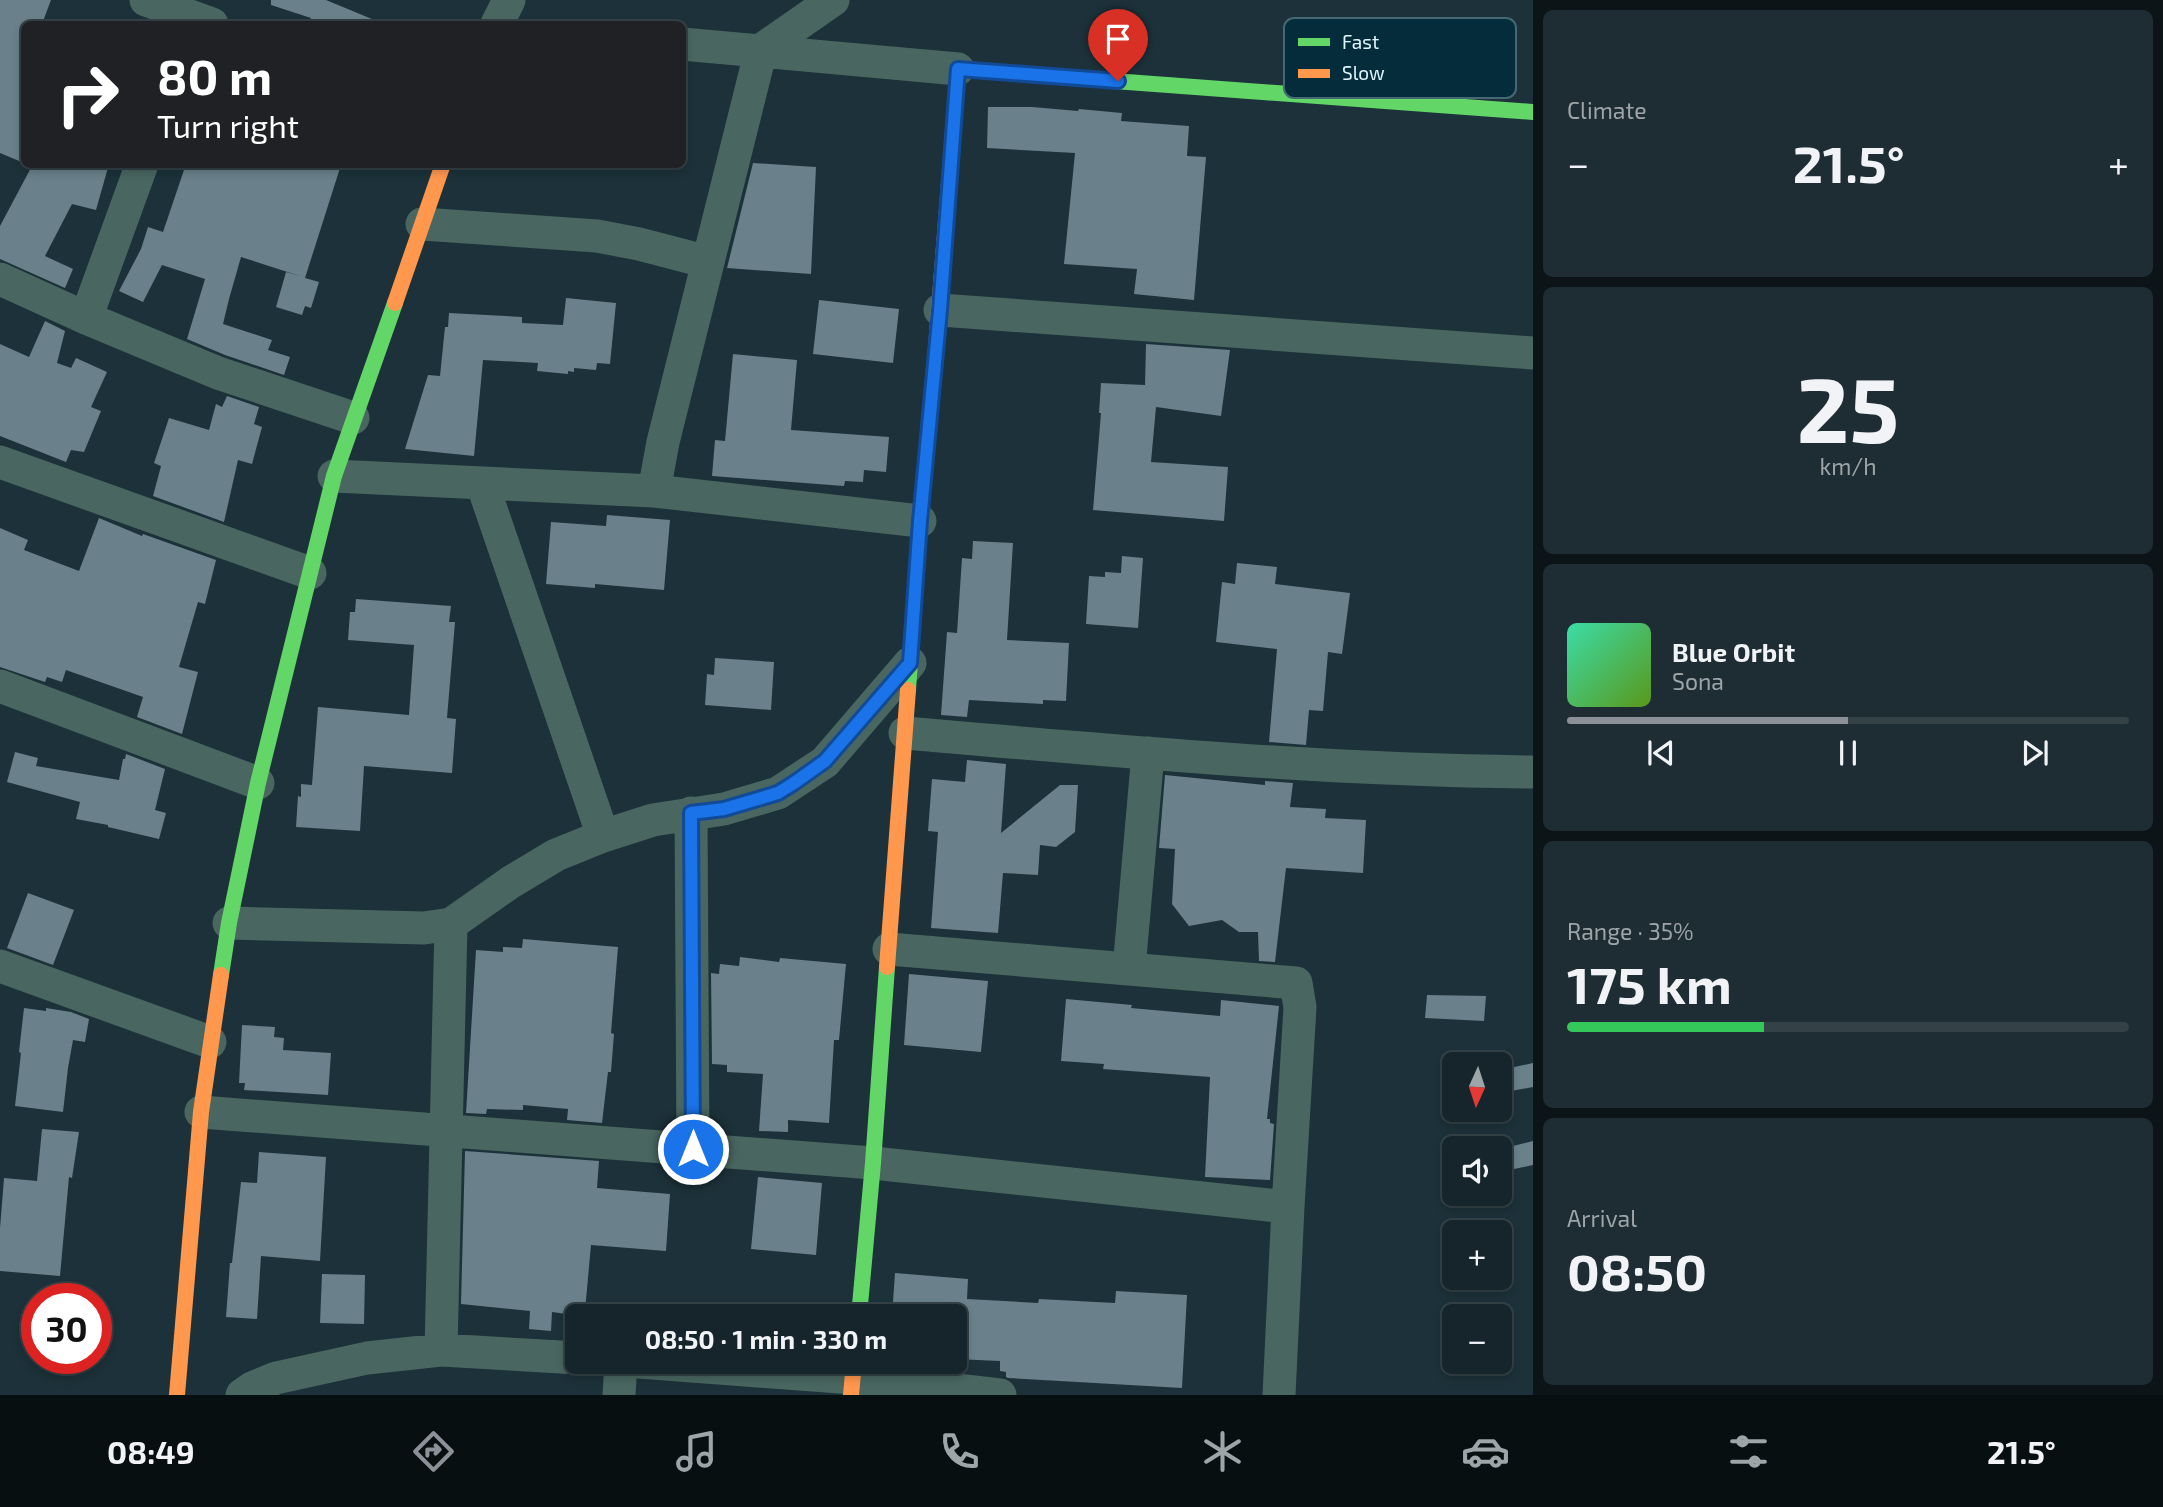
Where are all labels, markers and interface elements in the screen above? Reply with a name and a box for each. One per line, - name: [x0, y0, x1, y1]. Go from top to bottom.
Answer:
- pin: [1088, 9, 1148, 81]
- legend: [1284, 18, 1516, 98]
- icon: arrive: [1099, 20, 1137, 58]
- text: Fast: [1342, 30, 1379, 53]
- text: 80 m: [157, 46, 272, 105]
- icon: right: [42, 49, 133, 140]
- text: Slow: [1342, 61, 1385, 84]
- text: Climate: [1567, 96, 1647, 124]
- text: Turn right: [157, 106, 299, 144]
- text: 21.5°: [1793, 131, 1905, 193]
- text: −: [1567, 140, 1589, 186]
- text: +: [2108, 140, 2129, 186]
- text: 25: [1796, 352, 1900, 461]
- text: km/h: [1819, 452, 1877, 480]
- text: Blue Orbit: [1672, 636, 1795, 667]
- text: Sona: [1672, 667, 1724, 695]
- icon: previous: [1642, 734, 1680, 772]
- icon: pause: [1829, 734, 1867, 772]
- icon: next: [2016, 734, 2054, 772]
- text: Range · 35%: [1567, 917, 1694, 945]
- text: 175 km: [1567, 952, 1732, 1014]
- north arrow: [1442, 1052, 1512, 1122]
- map controls: [1442, 1052, 1512, 1374]
- position arrow: [656, 1112, 730, 1186]
- button: sound: [1442, 1136, 1512, 1206]
- text: Arrival: [1567, 1204, 1637, 1232]
- button: +: [1442, 1220, 1512, 1290]
- text: 08:50: [1567, 1239, 1707, 1301]
- speed limit sign: 30: [21, 1283, 112, 1374]
- button: −: [1442, 1304, 1512, 1374]
- text: 08:50 · 1 min · 330 m: [645, 1323, 887, 1354]
- icon: directions: [409, 1427, 458, 1476]
- icon: music: [672, 1427, 721, 1476]
- icon: phone: [935, 1427, 984, 1476]
- icon: climate: [1198, 1427, 1247, 1476]
- icon: car: [1461, 1427, 1510, 1476]
- icon: filters: [1724, 1427, 1773, 1476]
- text: 08:49: [107, 1432, 195, 1470]
- text: 21.5°: [1987, 1432, 2056, 1470]

